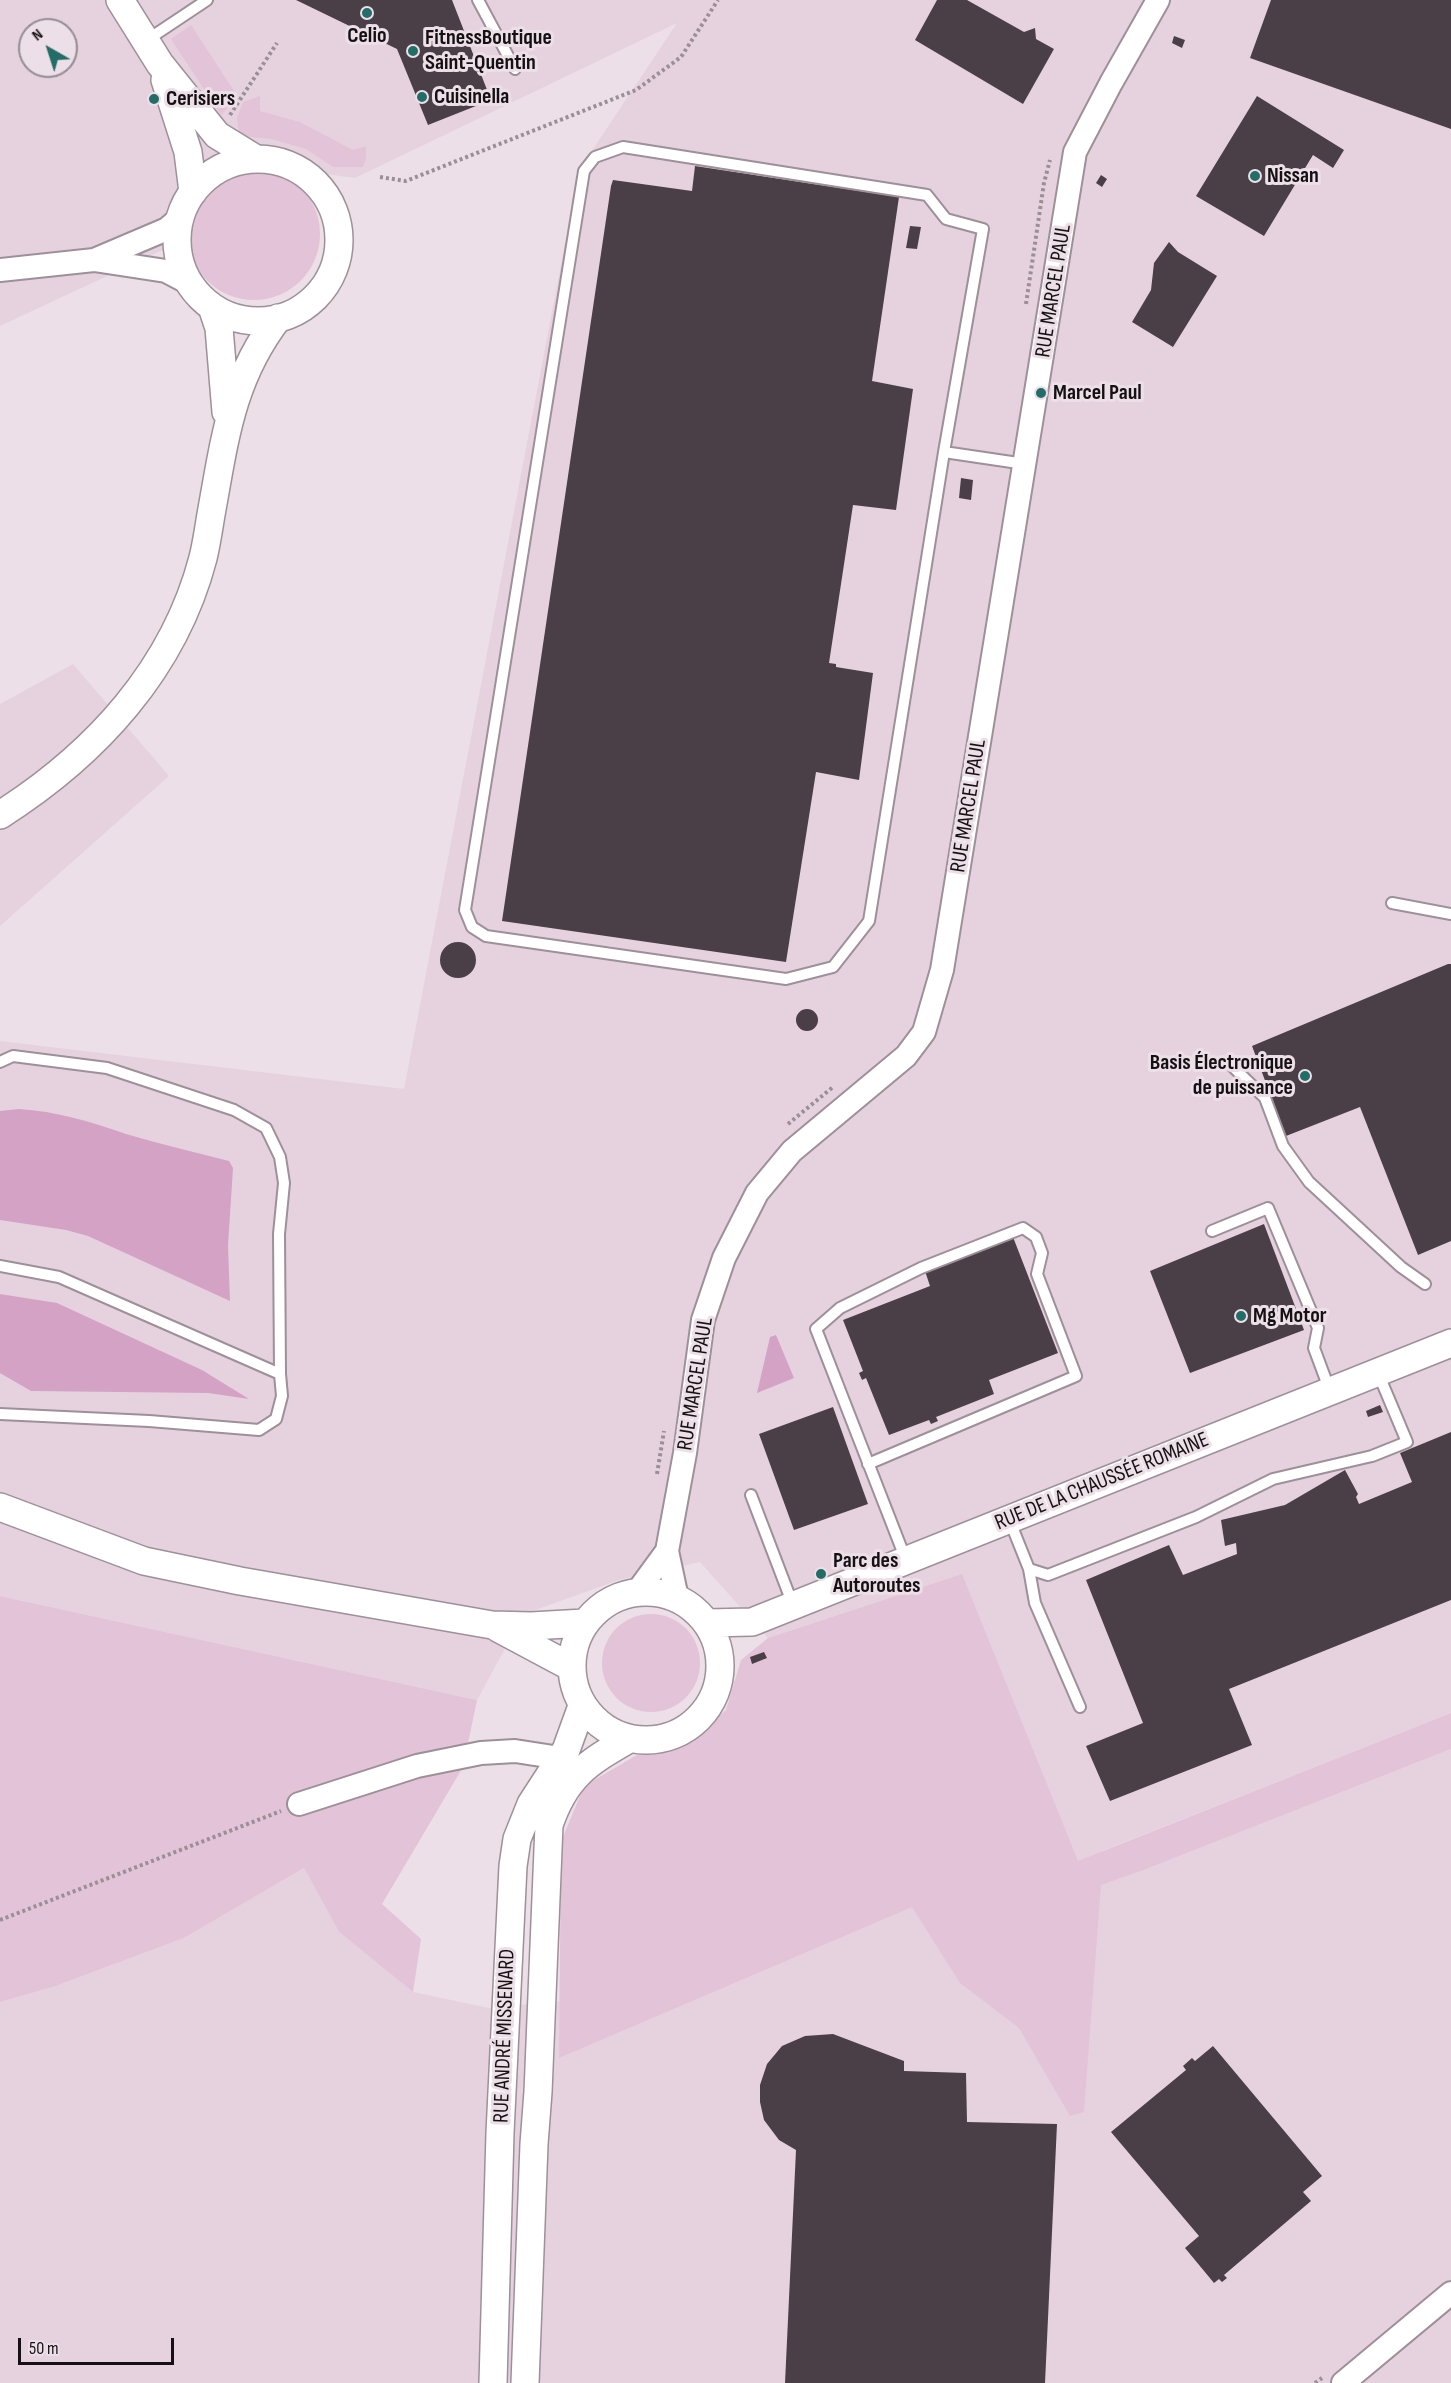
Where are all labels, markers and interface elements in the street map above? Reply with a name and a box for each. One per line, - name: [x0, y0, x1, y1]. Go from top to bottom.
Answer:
- marker: Celio: [360, 6, 374, 20]
- north arrow: [18, 18, 78, 78]
- place label: Celio: [347, 23, 387, 49]
- text: N: [28, 25, 47, 45]
- place label: FitnessBoutique Saint-Quentin: [425, 25, 552, 76]
- marker: FitnessBoutique Saint-Quentin: [406, 44, 420, 58]
- place label: Cuisinella: [434, 84, 509, 110]
- place label: Cerisiers: [166, 86, 235, 112]
- marker: Cuisinella: [415, 90, 429, 104]
- marker: Cerisiers: [147, 92, 161, 106]
- place label: Nissan: [1267, 163, 1319, 189]
- marker: Nissan: [1248, 169, 1262, 183]
- street label: RUE MARCEL PAUL: [1030, 223, 1078, 359]
- place label: Marcel Paul: [1053, 380, 1142, 406]
- marker: Marcel Paul: [1034, 386, 1048, 400]
- street label: RUE MARCEL PAUL: [945, 738, 993, 874]
- place label: Basis Électronique de puissance: [1150, 1050, 1293, 1102]
- marker: Basis Électronique de puissance: [1298, 1069, 1312, 1083]
- place label: Mg Motor: [1253, 1303, 1327, 1329]
- marker: Mg Motor: [1234, 1309, 1248, 1323]
- street label: RUE MARCEL PAUL: [672, 1316, 720, 1452]
- street label: RUE DE LA CHAUSSÉE ROMAINE: [991, 1427, 1213, 1537]
- place label: Parc des Autoroutes: [833, 1548, 921, 1600]
- marker: Parc des Autoroutes: [814, 1567, 828, 1581]
- street label: RUE ANDRÉ MISSENARD: [489, 1948, 521, 2124]
- scale bar: [21, 2326, 177, 2364]
- text: 50 m: [29, 2338, 59, 2359]

